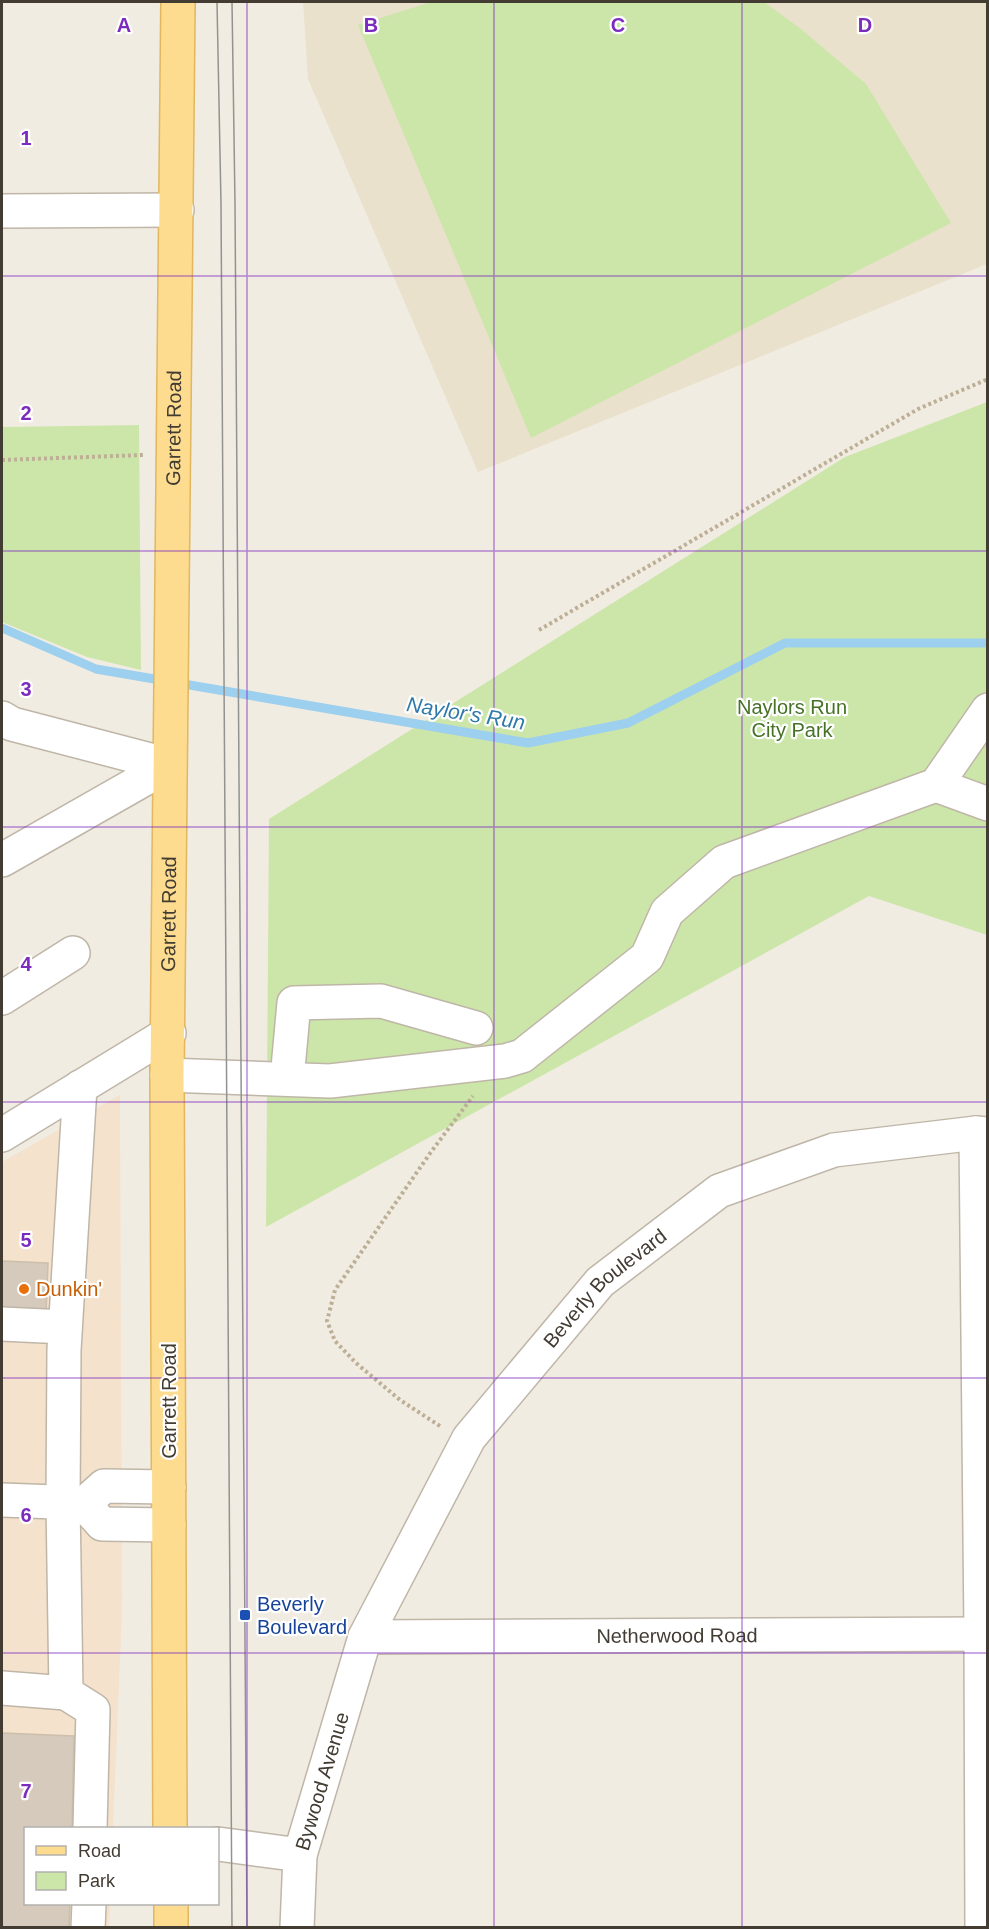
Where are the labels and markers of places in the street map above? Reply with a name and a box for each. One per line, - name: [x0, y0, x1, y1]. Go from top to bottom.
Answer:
- place label: Dunkin': [36, 1278, 102, 1300]
- marker: Dunkin': [17, 1282, 31, 1296]
- place label: Beverly Boulevard: [257, 1593, 347, 1638]
- marker: Beverly Boulevard: [238, 1608, 252, 1622]

